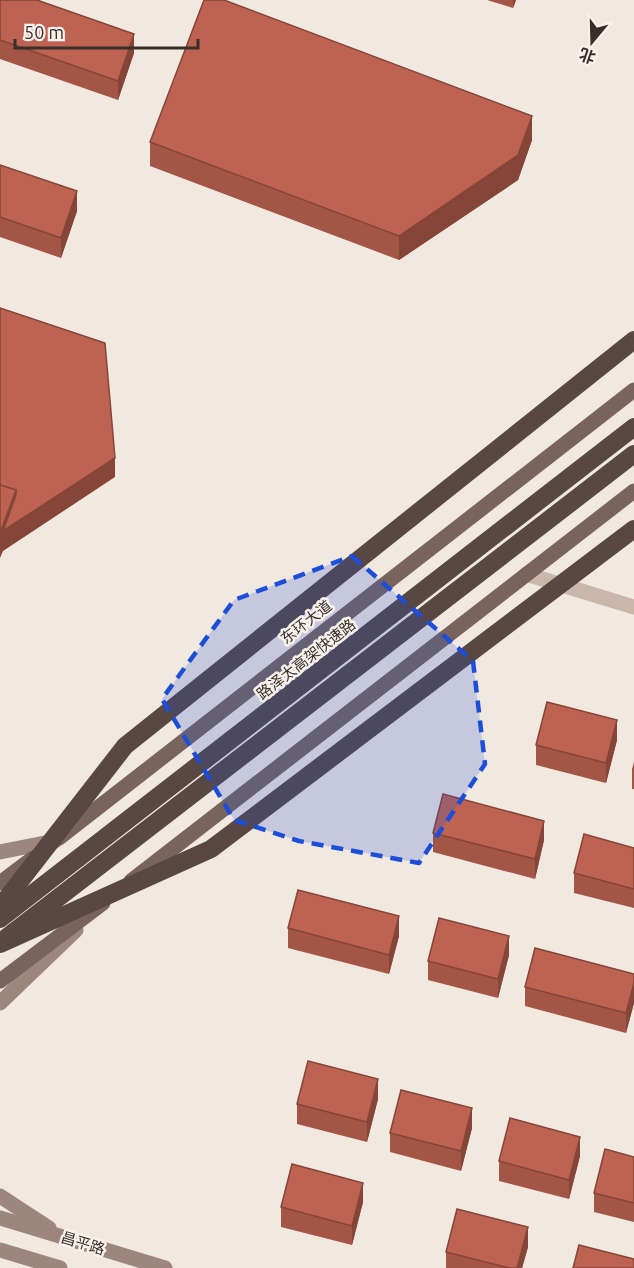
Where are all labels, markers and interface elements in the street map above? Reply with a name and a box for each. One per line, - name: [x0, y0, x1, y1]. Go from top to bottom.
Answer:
- scale bar: [15, 12, 198, 50]
- north arrow: [562, 12, 622, 72]
- text: 50 m: [24, 22, 64, 42]
- text: 北: [577, 45, 598, 67]
- street label: 东环大道: [277, 597, 335, 647]
- street label: 路泽太高架快速路: [253, 615, 359, 703]
- street label: 昌平路: [59, 1228, 107, 1258]

